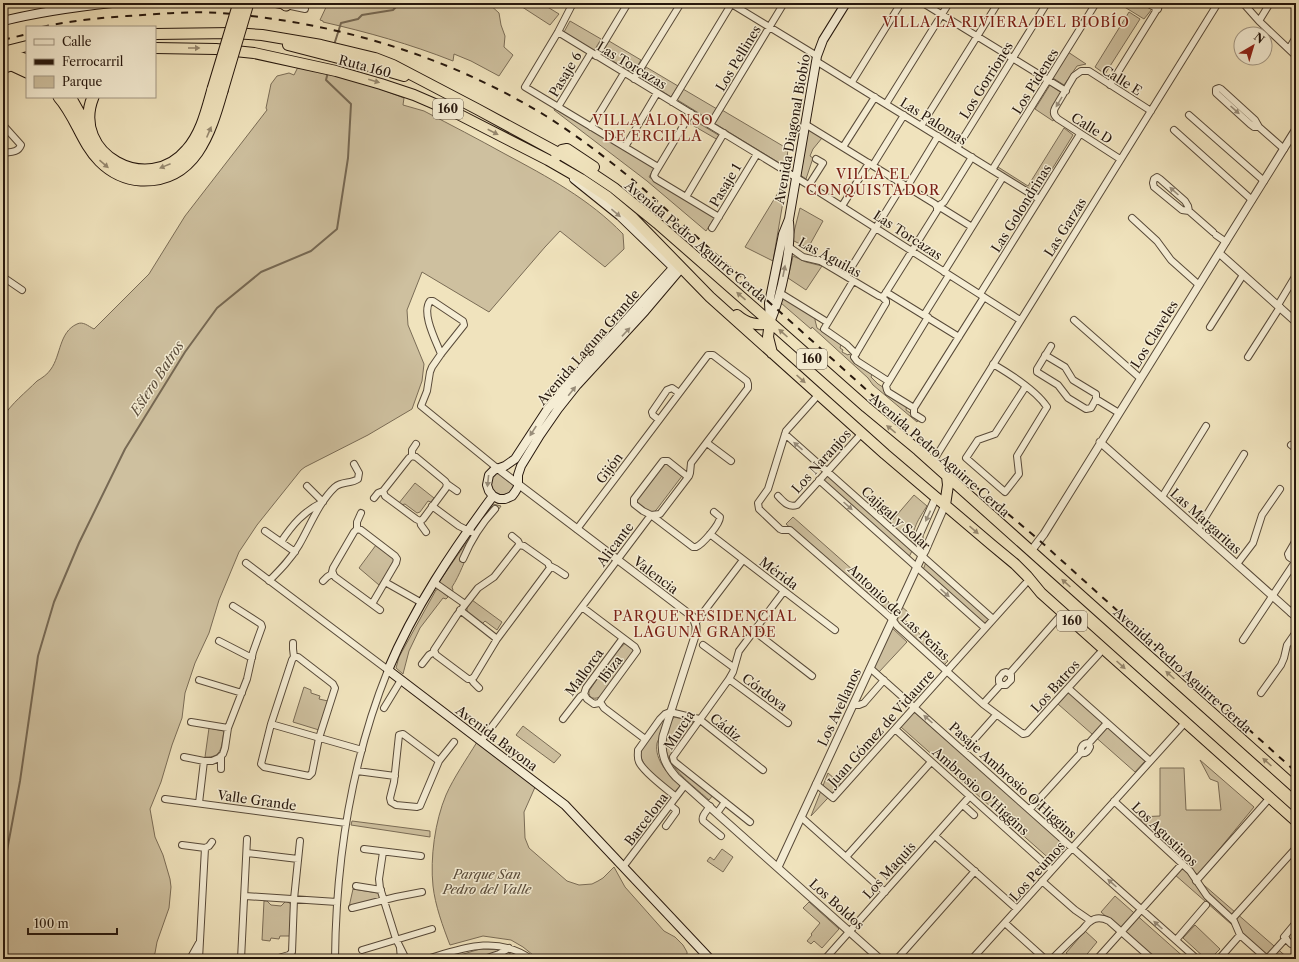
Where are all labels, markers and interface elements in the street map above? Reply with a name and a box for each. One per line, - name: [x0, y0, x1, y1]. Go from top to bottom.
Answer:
- district label: VILLA LA RIVIERA DEL BIOBÍO: [881, 12, 1130, 31]
- street label: Los Pellines: [712, 22, 764, 94]
- legend: [26, 26, 156, 98]
- north arrow: [1233, 26, 1273, 66]
- text: N: [1251, 30, 1268, 47]
- text: Calle: [62, 34, 92, 49]
- street label: Las Torcazas: [594, 38, 670, 92]
- street label: Los Gorriones: [956, 38, 1016, 122]
- one-way arrow: [188, 45, 201, 51]
- street label: Los Pidenes: [1008, 45, 1062, 117]
- street label: Pasaje 6: [545, 48, 585, 99]
- street label: Ruta 160: [337, 51, 393, 81]
- street label: Avenida Diagonal Biobío: [771, 53, 813, 206]
- text: Ferrocarril: [62, 54, 124, 69]
- street label: Calle E: [1099, 61, 1145, 99]
- text: Parque: [62, 74, 103, 89]
- one-way arrow: [368, 78, 380, 84]
- street label: Las Palomas: [897, 94, 971, 148]
- one-way arrow: [1055, 97, 1063, 107]
- road number: 160: [433, 99, 463, 119]
- one-way arrow: [1230, 105, 1240, 115]
- street label: Calle D: [1068, 109, 1116, 147]
- district label: VILLA ALONSO DE ERCILLA: [591, 111, 714, 145]
- one-way arrow: [206, 125, 212, 137]
- one-way arrow: [487, 129, 499, 135]
- one-way arrow: [98, 160, 109, 169]
- street label: Pasaje 1: [706, 160, 744, 210]
- street label: Las Golondrinas: [987, 161, 1055, 255]
- one-way arrow: [159, 163, 171, 170]
- district label: VILLA EL CONQUISTADOR: [806, 165, 940, 199]
- street label: Avenida Pedro Aguirre Cerda: [621, 176, 770, 305]
- one-way arrow: [1169, 186, 1179, 196]
- street label: Las Garzas: [1041, 194, 1090, 259]
- street label: Las Torcazas: [871, 207, 946, 263]
- one-way arrow: [611, 208, 622, 217]
- street label: Las Águilas: [796, 234, 864, 280]
- one-way arrow: [781, 264, 787, 277]
- street label: Avenida Laguna Grande: [533, 286, 642, 409]
- one-way arrow: [736, 291, 746, 300]
- street label: Los Claveles: [1127, 297, 1181, 371]
- one-way arrow: [621, 327, 631, 337]
- one-way arrow: [778, 328, 788, 338]
- water label: Estero Batros: [126, 336, 188, 420]
- road number: 160: [797, 349, 827, 369]
- one-way arrow: [796, 374, 806, 383]
- one-way arrow: [568, 386, 576, 397]
- street label: Avenida Pedro Aguirre Cerda: [866, 389, 1013, 520]
- one-way arrow: [886, 424, 897, 433]
- street label: Los Naranjos: [788, 425, 854, 496]
- one-way arrow: [529, 426, 537, 436]
- one-way arrow: [794, 442, 803, 451]
- street label: Gijón: [592, 450, 626, 486]
- one-way arrow: [485, 475, 492, 487]
- street label: Cajigal y Solar: [858, 483, 934, 554]
- street label: Las Margaritas: [1167, 485, 1245, 557]
- one-way arrow: [844, 501, 853, 510]
- one-way arrow: [925, 510, 931, 522]
- street label: Alicante: [593, 519, 637, 570]
- one-way arrow: [969, 526, 979, 535]
- street label: Valencia: [630, 552, 682, 597]
- street label: Mérida: [756, 553, 802, 593]
- street label: Antonio de Las Peñas: [844, 560, 953, 663]
- one-way arrow: [1061, 578, 1072, 587]
- one-way arrow: [940, 588, 951, 597]
- street label: Avenida Pedro Aguirre Cerda: [1110, 603, 1255, 736]
- district label: PARQUE RESIDENCIAL LAGUNA GRANDE: [613, 607, 797, 641]
- road number: 160: [1057, 611, 1087, 631]
- street label: Mallorca: [561, 645, 607, 699]
- street label: Ibiza: [595, 652, 626, 686]
- street label: Los Batros: [1027, 656, 1083, 716]
- one-way arrow: [1117, 660, 1126, 669]
- street label: Los Avellanos: [814, 665, 864, 749]
- street label: Juan Gómez de Vidaurre: [823, 666, 938, 791]
- street label: Córdova: [739, 670, 791, 714]
- one-way arrow: [1165, 671, 1175, 680]
- street label: Avenida Bayona: [452, 701, 541, 774]
- street label: Murcia: [660, 707, 698, 753]
- street label: Cádiz: [707, 710, 745, 744]
- one-way arrow: [923, 715, 933, 724]
- street label: Pasaje Ambrosio O'Higgins: [946, 719, 1080, 841]
- street label: Ambrosio O'Higgins: [930, 744, 1032, 838]
- one-way arrow: [1262, 757, 1272, 767]
- street label: Valle Grande: [215, 786, 298, 813]
- street label: Barcelona: [621, 789, 671, 849]
- street label: Los Agustinos: [1129, 799, 1202, 870]
- street label: Los Maquis: [859, 838, 919, 902]
- street label: Los Peumos: [1006, 838, 1068, 904]
- park label: Parque San Pedro del Valle: [442, 866, 532, 897]
- street label: Los Boldos: [806, 875, 868, 933]
- one-way arrow: [1107, 878, 1117, 888]
- scale bar: [28, 910, 117, 936]
- text: 100 m: [34, 916, 69, 931]
- one-way arrow: [1153, 920, 1164, 929]

